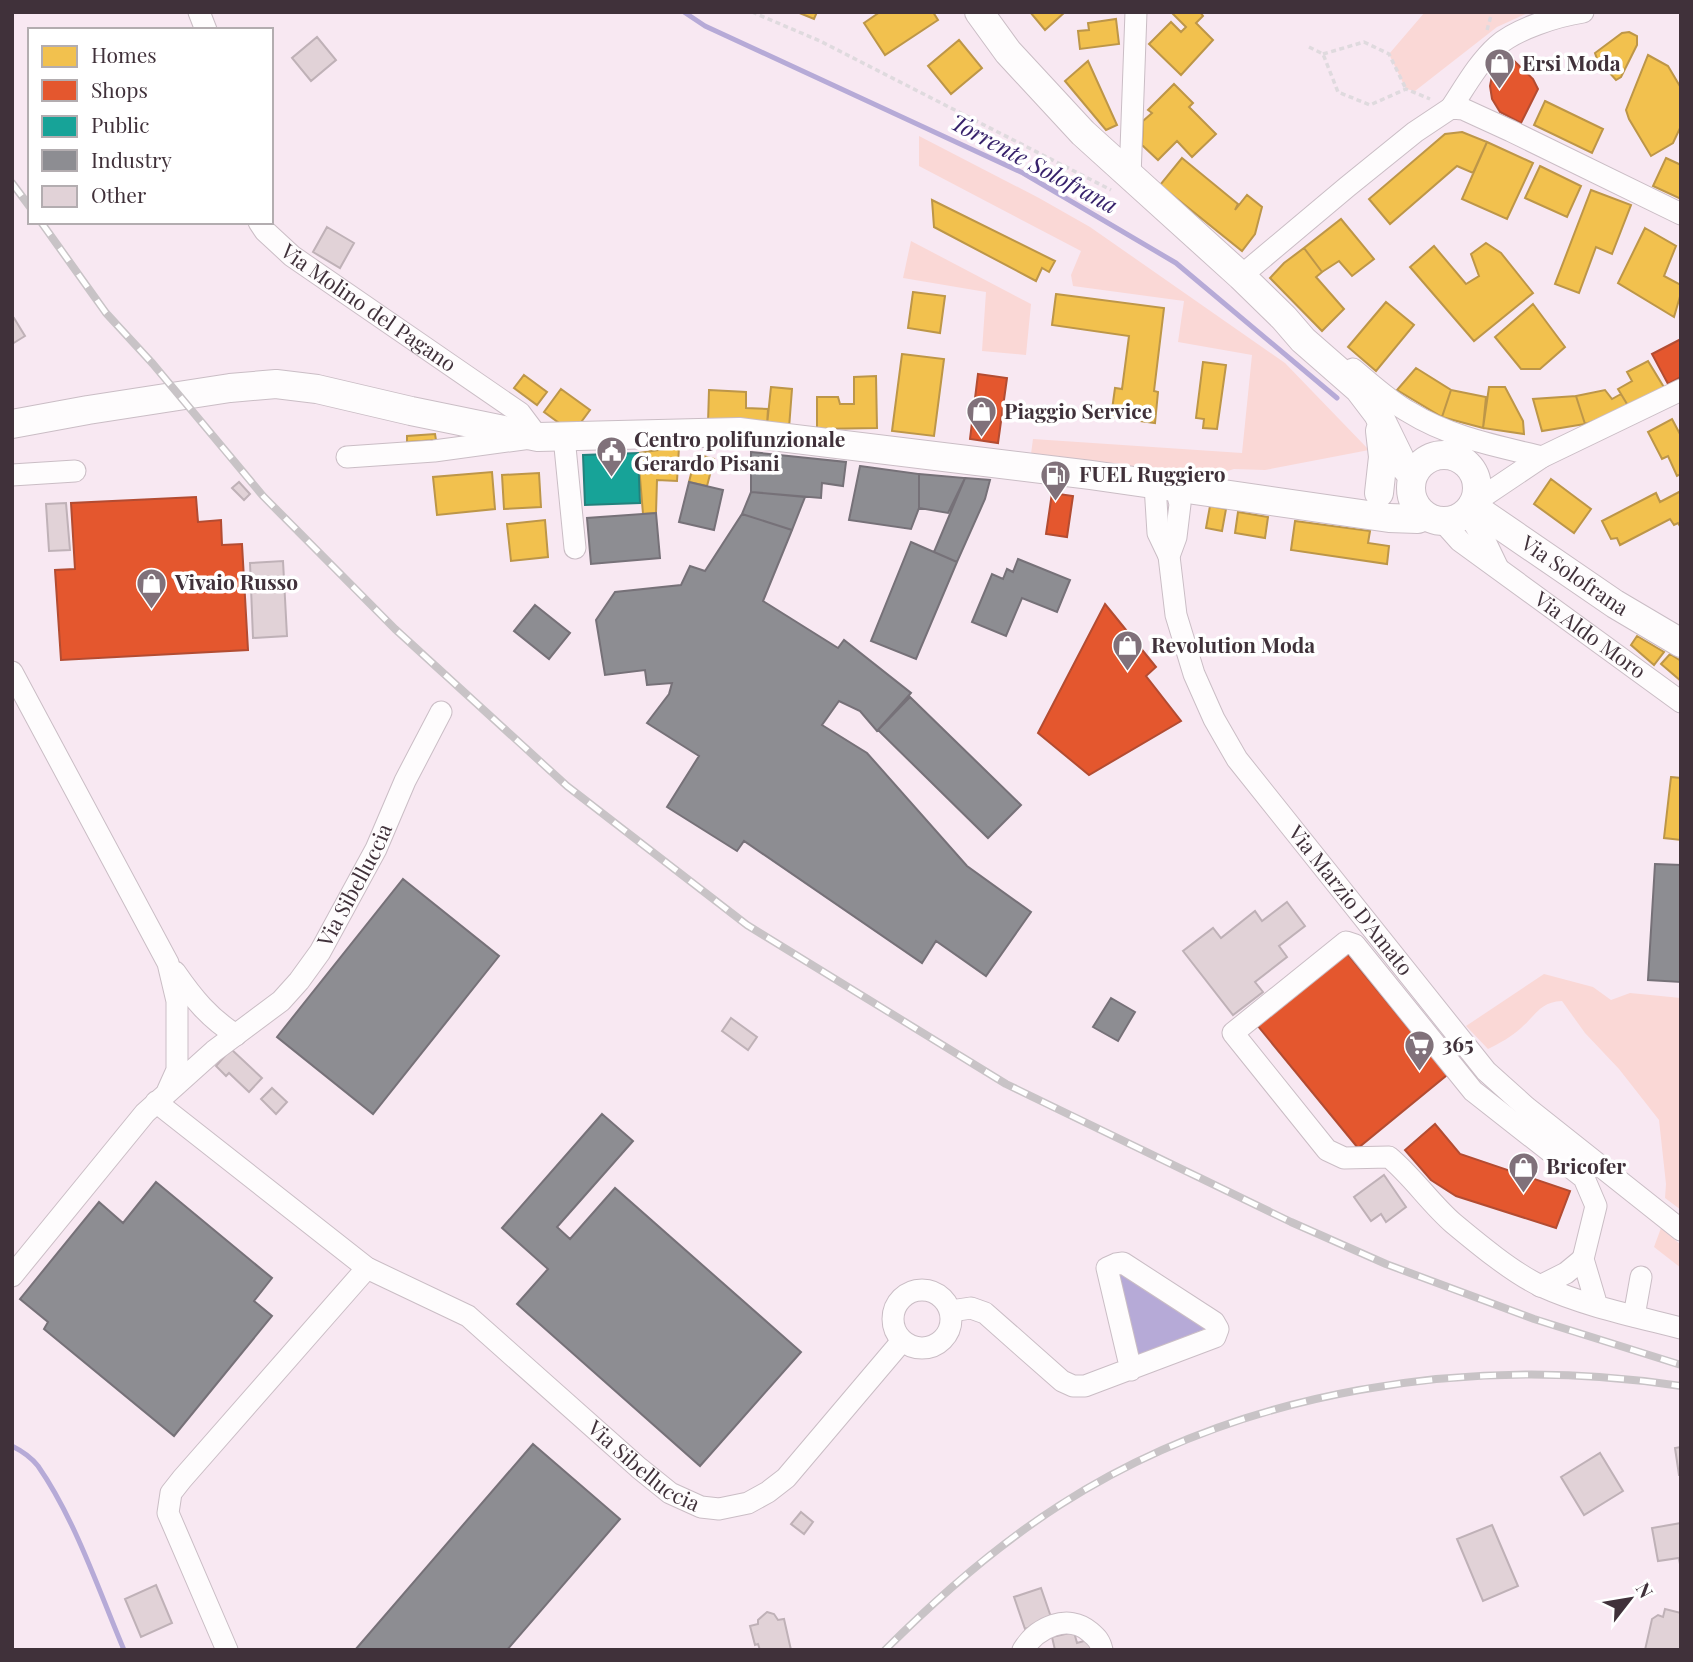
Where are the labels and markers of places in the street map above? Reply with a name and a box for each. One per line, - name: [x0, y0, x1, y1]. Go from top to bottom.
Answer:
- shop icon: Ersi Moda: [1482, 47, 1516, 91]
- place label: Ersi Moda: [1522, 48, 1621, 76]
- shop icon: Piaggio Service: [964, 395, 998, 439]
- place label: Piaggio Service: [1004, 396, 1152, 424]
- place label: Centro polifunzionale Gerardo Pisani: [634, 424, 845, 476]
- public building icon: Centro polifunzionale Gerardo Pisani: [594, 435, 628, 479]
- fuel station icon: FUEL Ruggiero: [1039, 458, 1073, 502]
- place label: FUEL Ruggiero: [1079, 459, 1226, 487]
- shop icon: Vivaio Russo: [135, 566, 169, 610]
- place label: Vivaio Russo: [174, 567, 298, 595]
- shop icon: Revolution Moda: [1111, 629, 1145, 673]
- place label: Revolution Moda: [1151, 630, 1315, 658]
- supermarket icon: 365: [1402, 1028, 1436, 1072]
- place label: 365: [1442, 1029, 1474, 1057]
- shop icon: Bricofer: [1506, 1150, 1540, 1194]
- place label: Bricofer: [1546, 1151, 1626, 1179]

